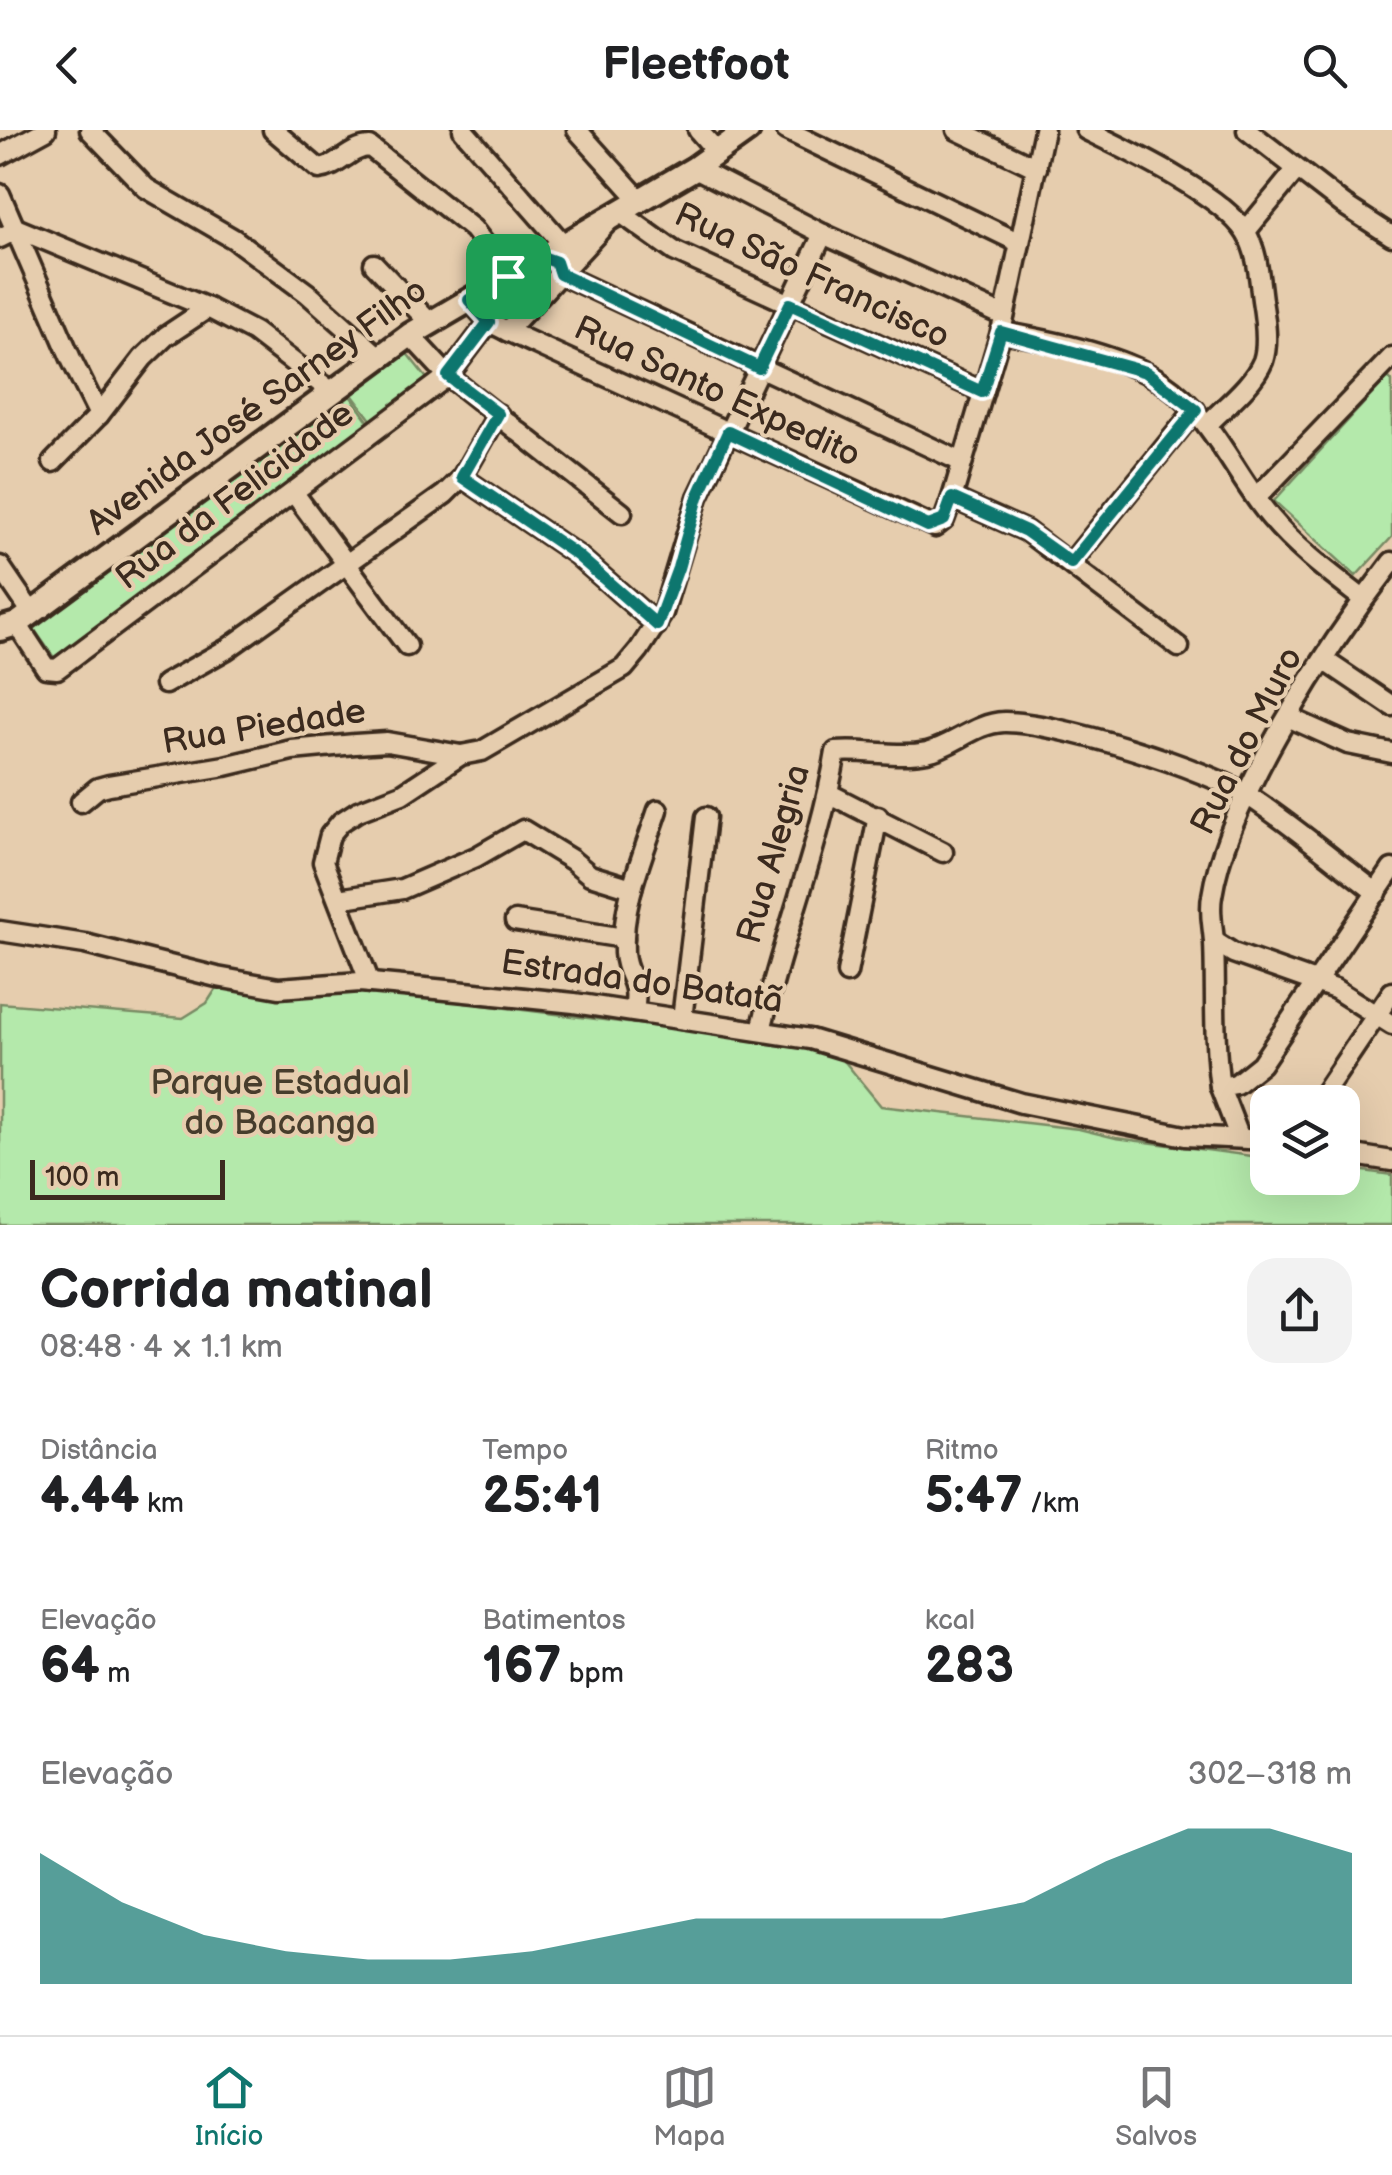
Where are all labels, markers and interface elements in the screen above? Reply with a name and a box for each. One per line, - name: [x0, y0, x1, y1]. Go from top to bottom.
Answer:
- icon: back: [40, 38, 95, 93]
- text: Fleetfoot: [602, 38, 790, 93]
- icon: search: [1297, 38, 1352, 93]
- street label: Rua São Francisco: [668, 193, 956, 359]
- pin: [466, 234, 551, 319]
- icon: arrive: [481, 249, 536, 304]
- street label: Avenida José Sarney Filho: [78, 269, 436, 545]
- street label: Rua Santo Expedito: [567, 307, 867, 477]
- street label: Rua da Felicidade: [107, 392, 363, 600]
- street label: Rua do Muro: [1181, 640, 1313, 842]
- street label: Rua Piedade: [159, 690, 369, 764]
- street label: Rua Alegria: [728, 760, 820, 948]
- street label: Estrada do Batatã: [498, 941, 786, 1023]
- park label: Parque Estadual do Bacanga: [150, 1062, 410, 1145]
- map controls: [1250, 1085, 1360, 1195]
- button: layers: [1250, 1085, 1360, 1195]
- scale bar: [30, 1155, 225, 1200]
- text: 100 m: [45, 1161, 119, 1194]
- text: Corrida matinal: [40, 1257, 433, 1324]
- button: share: [1247, 1258, 1352, 1363]
- text: 08:48 · 4 × 1.1 km: [40, 1328, 283, 1367]
- text: Distância: [40, 1434, 158, 1467]
- text: Tempo: [482, 1434, 568, 1467]
- text: Ritmo: [925, 1434, 999, 1467]
- text: 4.44: [40, 1467, 139, 1527]
- text: 25:41: [482, 1467, 603, 1527]
- text: 5:47: [925, 1467, 1023, 1527]
- text: km: [139, 1487, 184, 1520]
- text: /km: [1023, 1487, 1080, 1520]
- text: Elevação: [40, 1604, 157, 1637]
- text: Batimentos: [482, 1604, 626, 1637]
- text: kcal: [925, 1604, 975, 1637]
- text: 64: [40, 1637, 100, 1697]
- text: 167: [482, 1637, 561, 1697]
- text: 283: [925, 1637, 1014, 1697]
- text: m: [100, 1657, 130, 1690]
- text: bpm: [561, 1657, 624, 1690]
- text: Elevação: [40, 1755, 173, 1794]
- text: 302–318 m: [1188, 1755, 1352, 1794]
- tab: Início: [195, 2060, 263, 2153]
- tab: Mapa: [653, 2060, 725, 2153]
- tab: Salvos: [1115, 2060, 1197, 2153]

